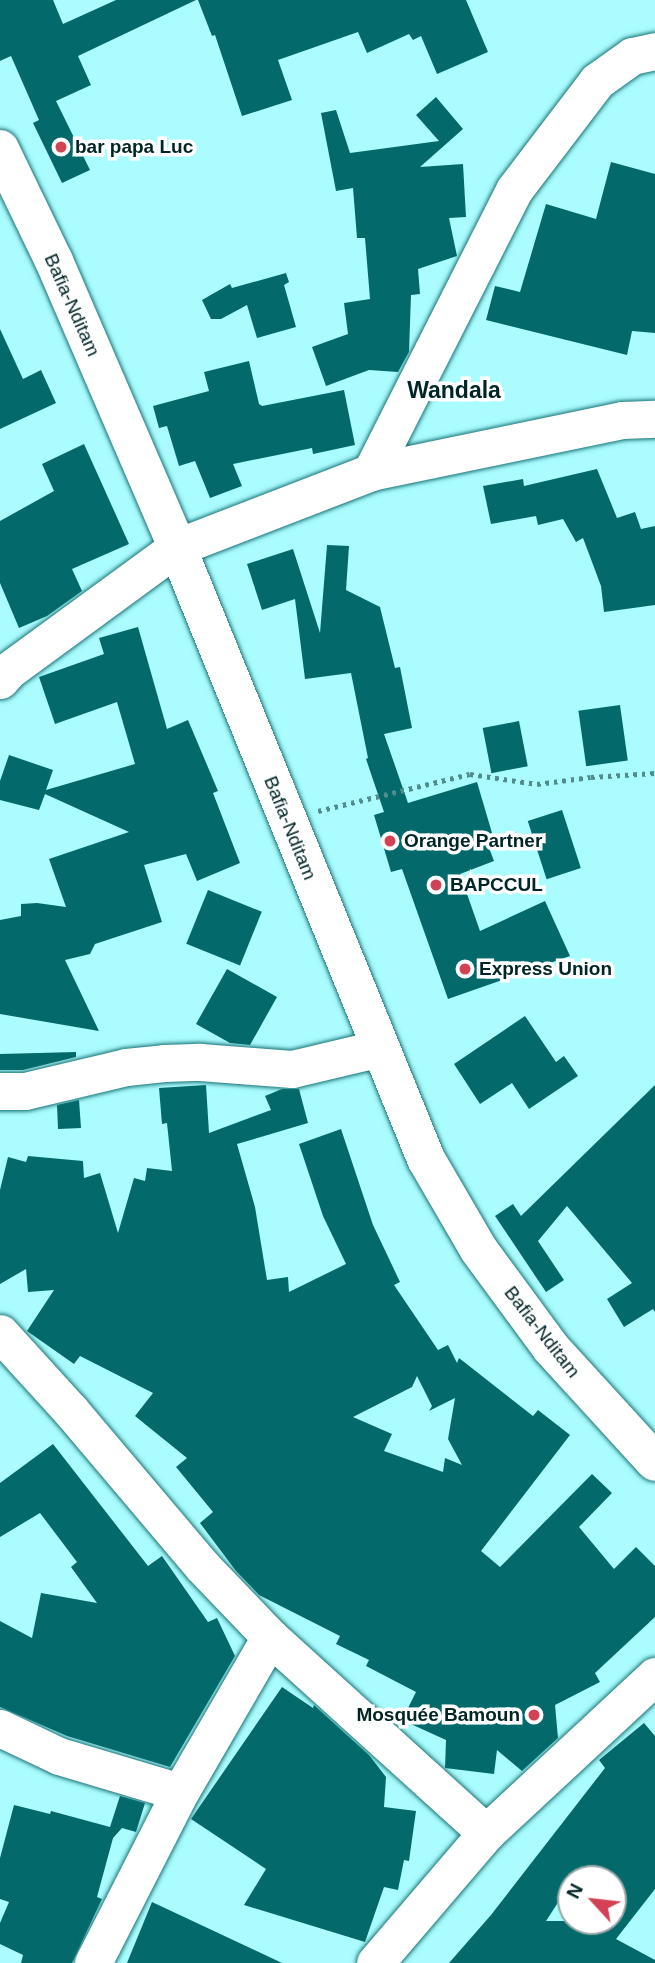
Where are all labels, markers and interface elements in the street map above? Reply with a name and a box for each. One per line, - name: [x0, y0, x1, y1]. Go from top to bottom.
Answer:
- place label: bar papa Luc: [75, 136, 193, 158]
- marker: bar papa Luc: [53, 139, 69, 155]
- street label: Bafia-Nditam: [39, 250, 105, 360]
- district label: Wandala: [407, 376, 501, 404]
- street label: Bafia-Nditam: [259, 773, 321, 883]
- place label: Orange Partner: [404, 830, 542, 852]
- marker: Orange Partner: [382, 833, 398, 849]
- place label: BAPCCUL: [450, 874, 543, 896]
- marker: BAPCCUL: [428, 877, 444, 893]
- place label: Express Union: [479, 958, 612, 980]
- marker: Express Union: [457, 961, 473, 977]
- street label: Bafia-Nditam: [499, 1282, 585, 1382]
- place label: Mosquée Bamoun: [356, 1704, 520, 1726]
- marker: Mosquée Bamoun: [526, 1707, 542, 1723]
- north arrow: [557, 1865, 627, 1935]
- text: N: [562, 1880, 587, 1902]

